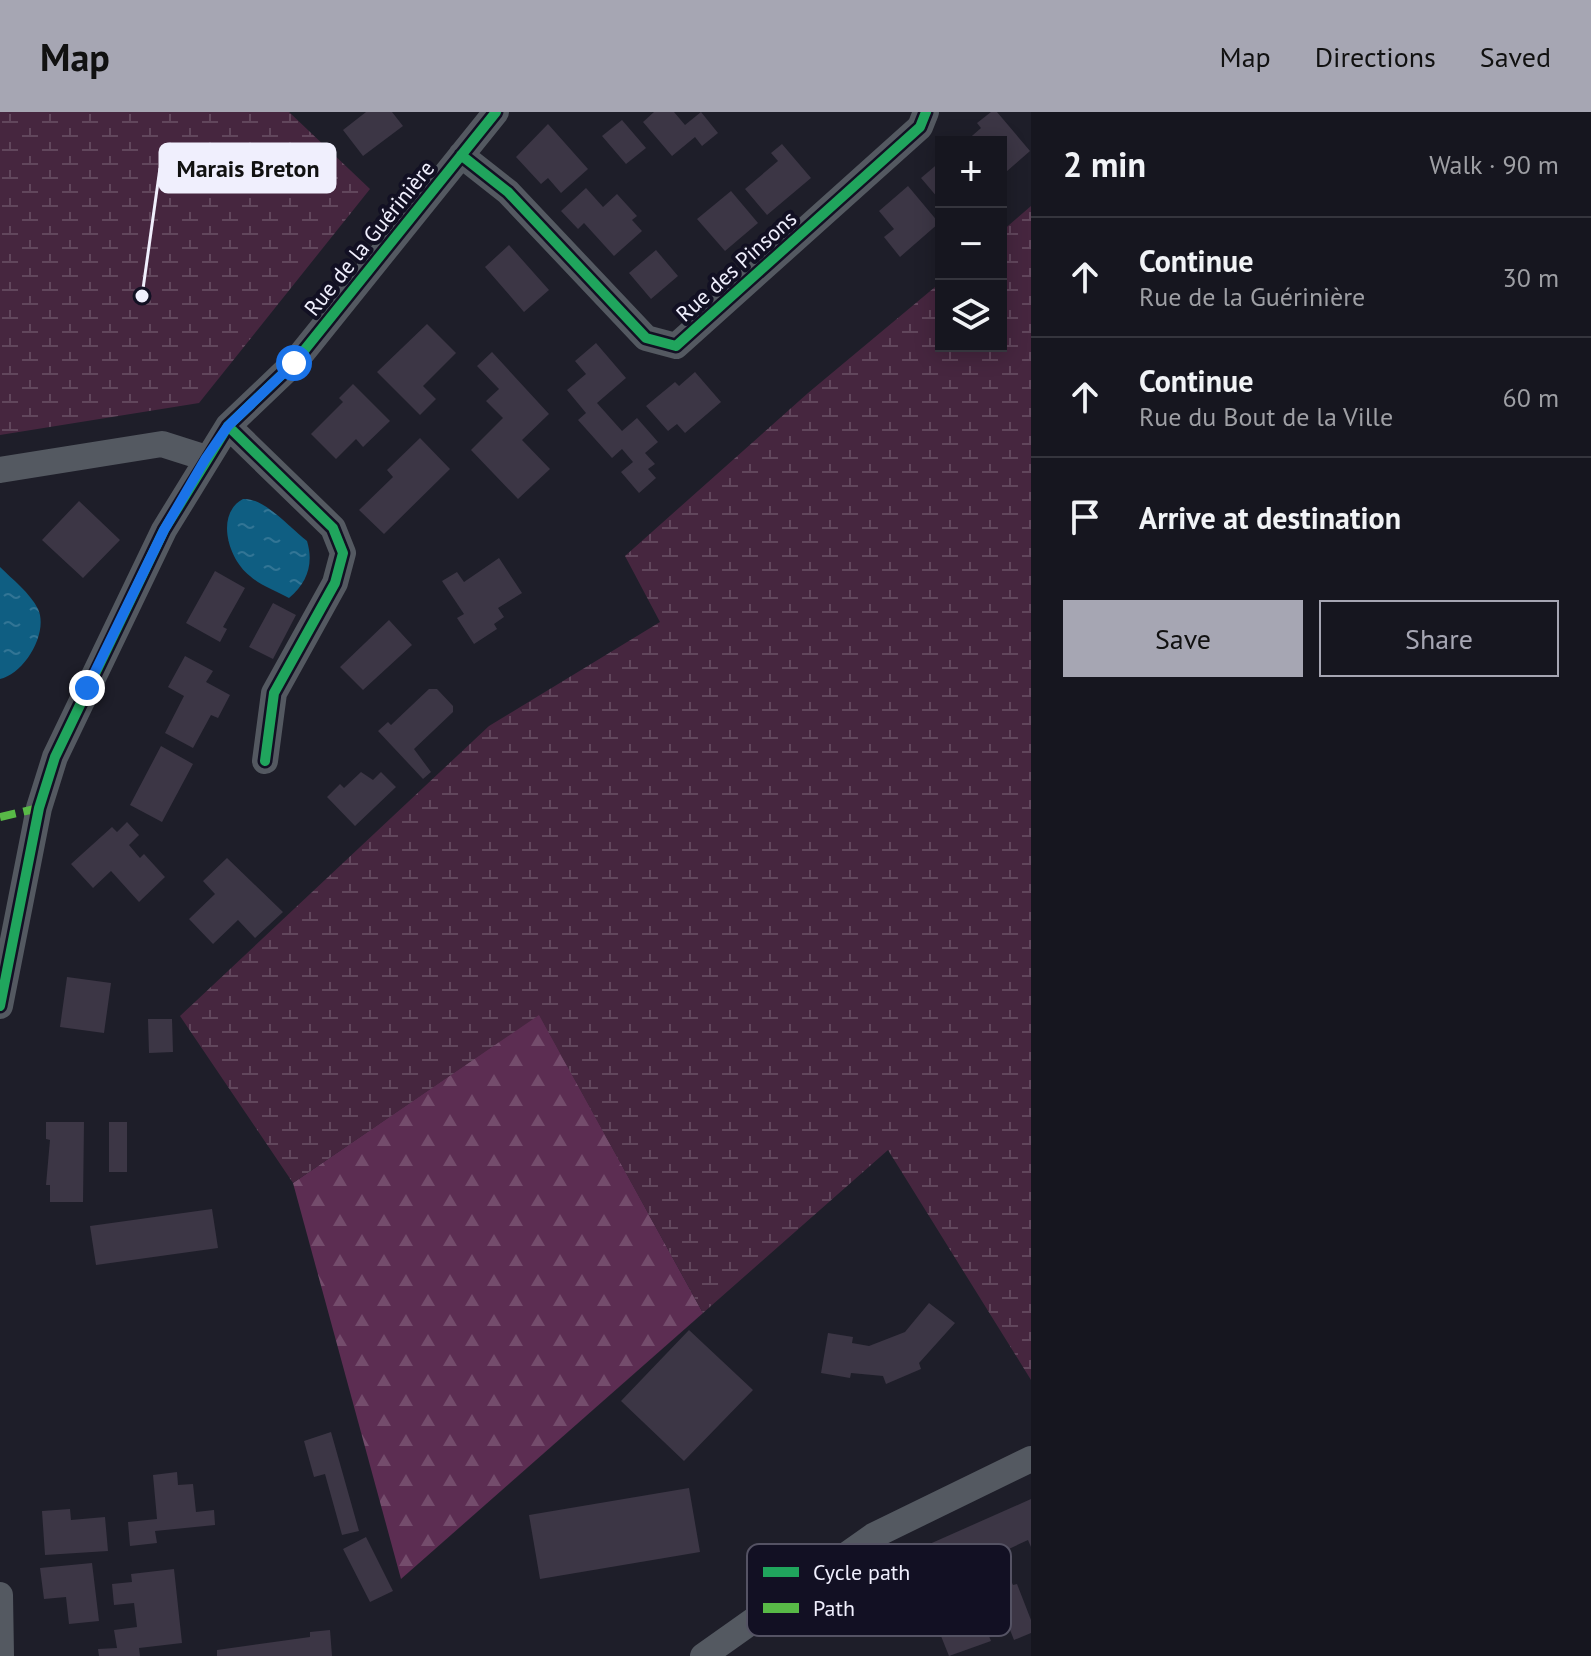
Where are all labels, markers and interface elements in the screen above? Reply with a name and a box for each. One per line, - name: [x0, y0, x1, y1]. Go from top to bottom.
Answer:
- text: Map: [40, 32, 110, 81]
- text: Map: [1220, 38, 1271, 75]
- text: Directions: [1315, 38, 1436, 75]
- text: Saved: [1480, 38, 1551, 75]
- map controls: [935, 136, 1007, 352]
- button: +: [935, 136, 1007, 208]
- text: 2 min: [1063, 142, 1146, 186]
- callout: Marais Breton: [160, 144, 335, 192]
- text: Walk · 90 m: [1429, 148, 1559, 181]
- text: Marais Breton: [176, 153, 320, 184]
- street label: Rue de la Guérinière: [298, 155, 440, 321]
- street label: Rue des Pinsons: [670, 205, 802, 327]
- button: −: [935, 208, 1007, 280]
- text: Continue: [1139, 241, 1253, 280]
- icon: ahead: [1063, 255, 1107, 299]
- text: 30 m: [1503, 261, 1559, 294]
- button: layers: [935, 280, 1007, 352]
- text: Rue de la Guérinière: [1139, 280, 1365, 313]
- route start: [276, 345, 312, 381]
- text: Continue: [1139, 361, 1253, 400]
- icon: ahead: [1063, 375, 1107, 419]
- text: 60 m: [1503, 381, 1559, 414]
- text: Rue du Bout de la Ville: [1139, 400, 1393, 433]
- icon: arrive: [1063, 495, 1107, 539]
- text: Arrive at destination: [1139, 498, 1401, 537]
- button: Save: [1063, 600, 1303, 677]
- button: Share: [1319, 600, 1559, 677]
- route end: [69, 670, 105, 706]
- legend: [747, 1544, 1011, 1636]
- text: Cycle path: [813, 1558, 910, 1586]
- text: Path: [813, 1594, 855, 1622]

